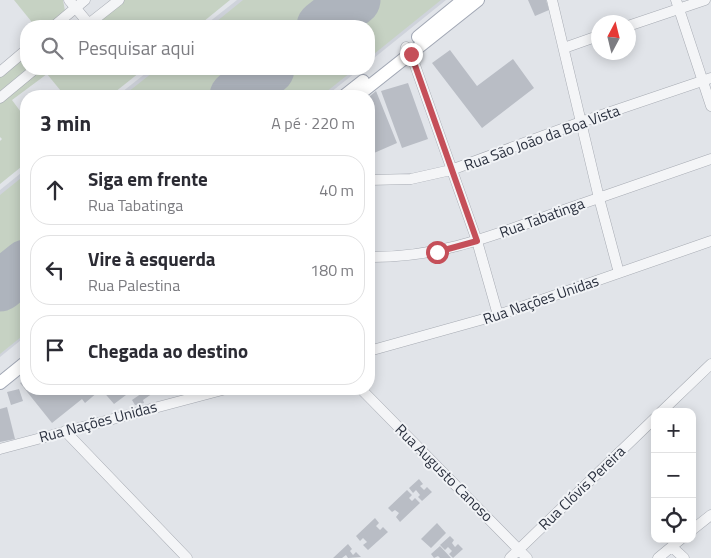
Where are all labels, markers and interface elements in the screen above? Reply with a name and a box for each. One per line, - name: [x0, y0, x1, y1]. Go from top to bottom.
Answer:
- north arrow: [591, 15, 636, 60]
- search box: [20, 20, 375, 75]
- text: Pesquisar aqui: [78, 33, 195, 62]
- icon: search: [38, 34, 66, 62]
- route end: [400, 43, 423, 66]
- street label: Rua São João da Boa Vista: [461, 98, 623, 176]
- text: 3 min: [40, 107, 91, 139]
- text: A pé · 220 m: [271, 111, 355, 135]
- text: Siga em frente: [88, 164, 208, 193]
- icon: ahead: [41, 176, 69, 204]
- text: 40 m: [319, 178, 354, 202]
- street label: Rua Tabatinga: [496, 191, 588, 244]
- text: Rua Tabatinga: [88, 193, 183, 217]
- route start: [426, 241, 449, 264]
- text: Vire à esquerda: [88, 244, 216, 273]
- icon: left: [41, 256, 69, 284]
- text: 180 m: [310, 258, 354, 282]
- street label: Rua Nações Unidas: [480, 269, 602, 330]
- text: Rua Palestina: [88, 273, 180, 297]
- icon: arrive: [41, 336, 69, 364]
- text: Chegada ao destino: [88, 336, 248, 365]
- street label: Rua Nações Unidas: [36, 395, 159, 448]
- map controls: [651, 408, 696, 543]
- button: +: [651, 408, 696, 453]
- street label: Rua Augusto Canoso: [390, 418, 499, 527]
- street label: Rua Clóvis Pereira: [533, 440, 631, 535]
- button: −: [651, 453, 696, 498]
- button: locate: [651, 498, 696, 543]

